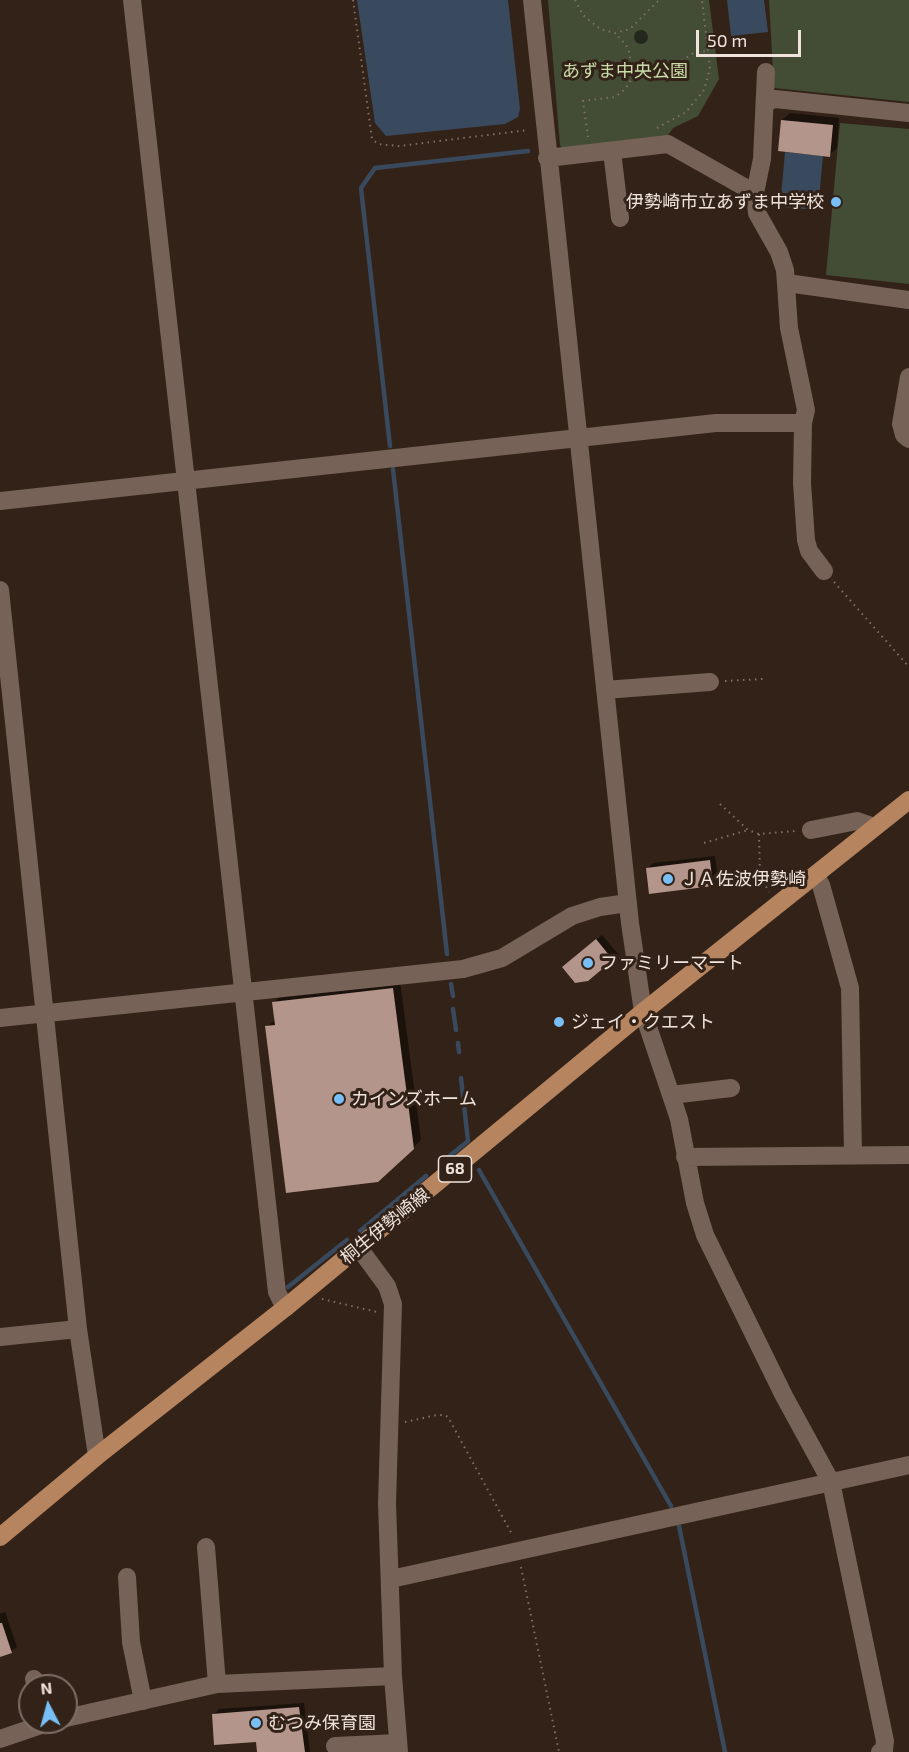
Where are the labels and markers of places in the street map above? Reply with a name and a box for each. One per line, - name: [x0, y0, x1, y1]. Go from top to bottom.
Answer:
- place label: 伊勢崎市立あずま中学校: [626, 191, 824, 213]
- marker: 伊勢崎市立あずま中学校: [829, 195, 843, 209]
- place label: ＪＡ佐波伊勢崎: [680, 868, 806, 890]
- marker: ＪＡ佐波伊勢崎: [661, 872, 675, 886]
- place label: ファミリーマート: [600, 952, 744, 974]
- marker: ファミリーマート: [581, 956, 595, 970]
- place label: ジェイ・クエスト: [571, 1011, 715, 1033]
- marker: ジェイ・クエスト: [552, 1015, 566, 1029]
- place label: カインズホーム: [351, 1088, 477, 1110]
- marker: カインズホーム: [332, 1092, 346, 1106]
- place label: むつみ保育園: [268, 1712, 376, 1734]
- marker: むつみ保育園: [249, 1716, 263, 1730]

